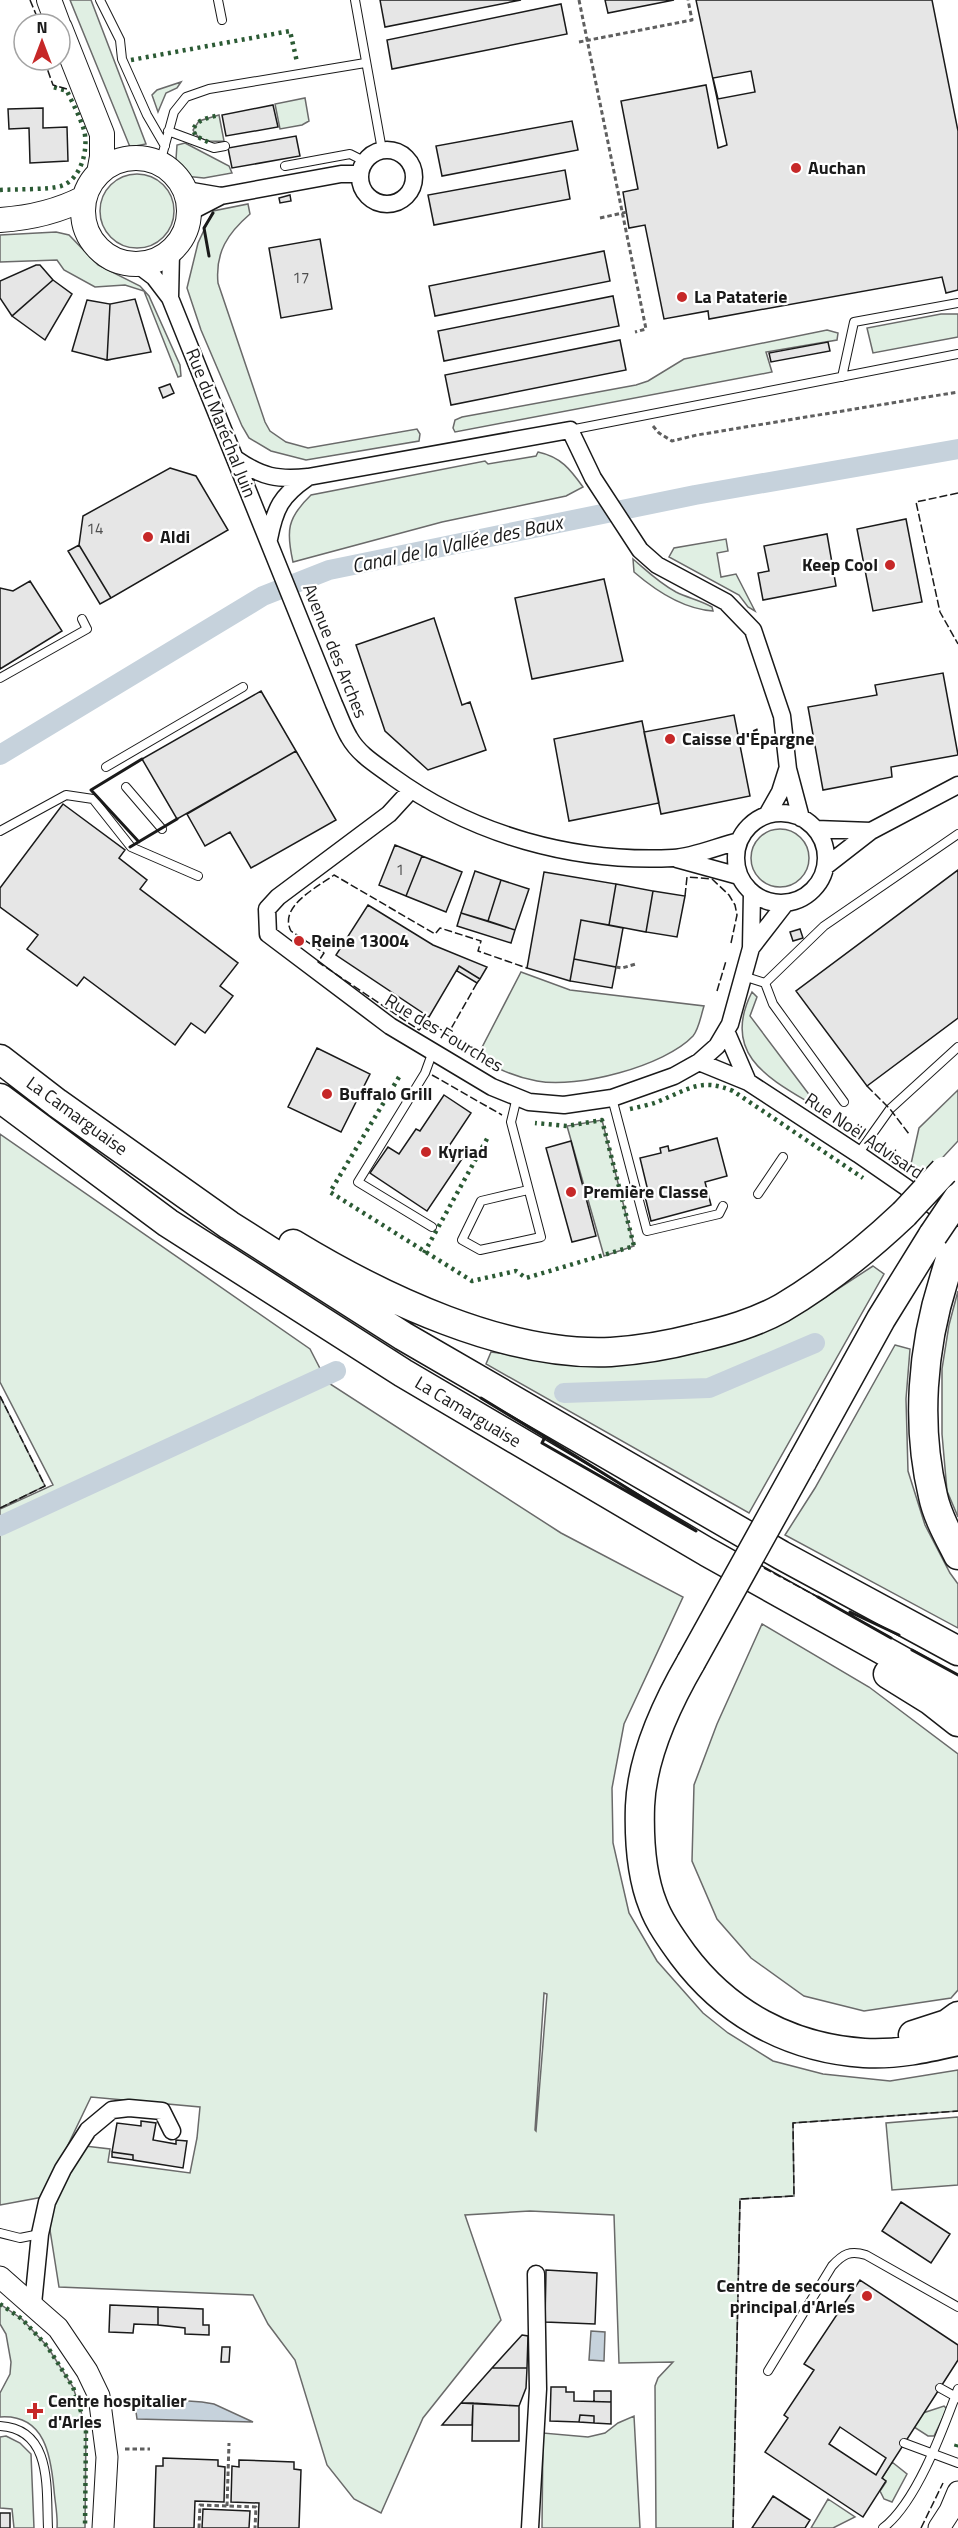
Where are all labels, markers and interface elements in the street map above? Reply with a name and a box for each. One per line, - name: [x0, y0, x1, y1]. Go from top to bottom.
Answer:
- north arrow: [12, 12, 72, 72]
- text: N: [36, 15, 48, 39]
- place label: Auchan: [808, 154, 866, 181]
- marker: Auchan: [789, 161, 803, 175]
- house number: 17: [293, 266, 309, 289]
- place label: La Pataterie: [694, 283, 787, 310]
- marker: La Pataterie: [675, 290, 689, 304]
- street label: Rue du Maréchal Juin: [179, 344, 264, 502]
- water label: Canal de la Vallée des Baux: [349, 505, 568, 581]
- house number: 14: [87, 517, 103, 540]
- place label: Aldi: [160, 523, 190, 550]
- marker: Aldi: [141, 530, 155, 544]
- place label: Keep Cool: [802, 551, 878, 578]
- marker: Keep Cool: [883, 558, 897, 572]
- street label: Avenue des Arches: [296, 579, 375, 722]
- place label: Caisse d'Épargne: [682, 725, 814, 752]
- marker: Caisse d'Épargne: [663, 732, 677, 746]
- house number: 1: [396, 858, 404, 881]
- place label: Reine 13004: [311, 927, 409, 954]
- marker: Reine 13004: [292, 934, 306, 948]
- street label: Rue des Fourches: [380, 987, 509, 1079]
- street label: La Camarguaise: [21, 1069, 134, 1162]
- place label: Buffalo Grill: [339, 1080, 432, 1107]
- street label: Rue Noël Advisard: [799, 1086, 929, 1185]
- marker: Buffalo Grill: [320, 1087, 334, 1101]
- place label: Kyriad: [438, 1138, 488, 1165]
- marker: Kyriad: [419, 1145, 433, 1159]
- place label: Première Classe: [583, 1178, 708, 1205]
- marker: Première Classe: [564, 1185, 578, 1199]
- street label: La Camarguaise: [410, 1369, 527, 1454]
- place label: Centre de secours principal d'Arles: [716, 2272, 855, 2320]
- marker: Centre de secours principal d'Arles: [860, 2289, 874, 2303]
- place label: Centre hospitalier d'Arles: [48, 2387, 187, 2435]
- marker: Centre hospitalier d'Arles: [26, 2402, 44, 2420]

